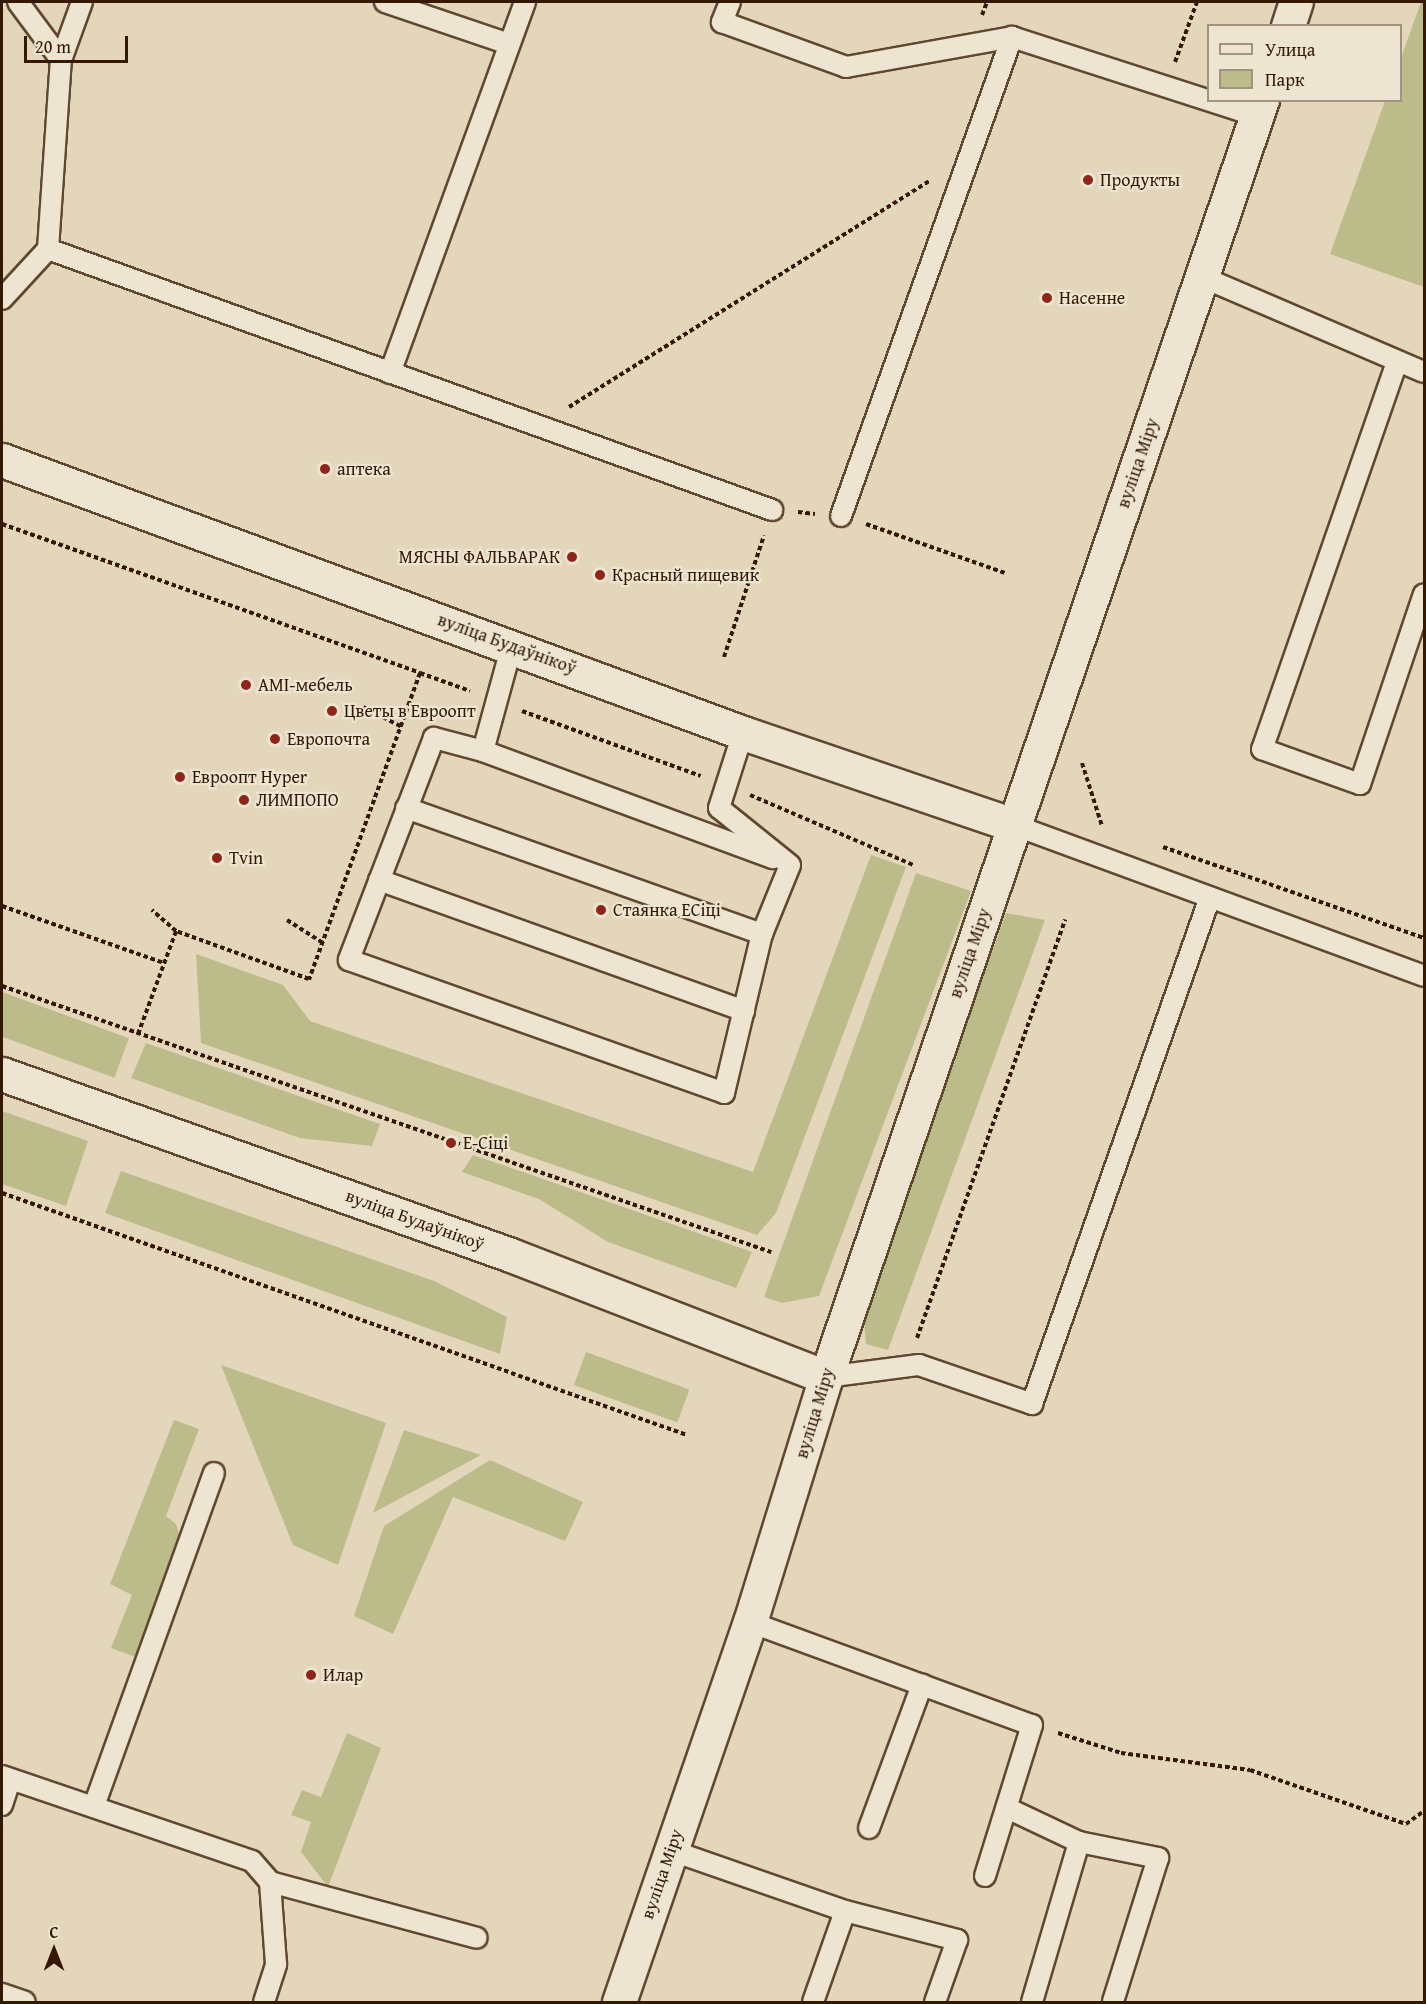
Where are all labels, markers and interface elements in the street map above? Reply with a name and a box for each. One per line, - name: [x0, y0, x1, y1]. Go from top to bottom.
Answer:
- scale bar: [27, 24, 130, 62]
- legend: [1207, 24, 1402, 102]
- text: 20 m: [35, 33, 71, 60]
- text: Улица: [1265, 36, 1315, 63]
- text: Парк: [1265, 66, 1304, 93]
- place label: Продукты: [1100, 169, 1180, 191]
- marker: Продукты: [1081, 173, 1095, 187]
- place label: Насенне: [1059, 287, 1125, 309]
- marker: Насенне: [1040, 291, 1054, 305]
- street label: вуліца Міру: [1113, 415, 1163, 511]
- place label: аптека: [337, 458, 391, 480]
- marker: аптека: [318, 462, 332, 476]
- place label: МЯСНЫ ФАЛЬВАРАК: [399, 546, 560, 568]
- marker: МЯСНЫ ФАЛЬВАРАК: [565, 550, 579, 564]
- place label: Красный пищевик: [612, 564, 759, 586]
- marker: Красный пищевик: [593, 568, 607, 582]
- street label: вуліца Будаўнікоў: [435, 609, 579, 679]
- place label: AMI-мебель: [258, 674, 353, 696]
- marker: AMI-мебель: [239, 678, 253, 692]
- place label: Цветы в Евроопт: [344, 700, 476, 722]
- marker: Цветы в Евроопт: [325, 704, 339, 718]
- place label: Европочта: [287, 728, 370, 750]
- marker: Европочта: [268, 732, 282, 746]
- place label: Евроопт Hyper: [192, 766, 307, 788]
- marker: Евроопт Hyper: [173, 770, 187, 784]
- place label: ЛИМПОПО: [256, 789, 339, 811]
- marker: ЛИМПОПО: [237, 793, 251, 807]
- place label: Tvin: [229, 847, 263, 869]
- marker: Tvin: [210, 851, 224, 865]
- place label: Стаянка ЕСіці: [613, 899, 721, 921]
- marker: Стаянка ЕСіці: [594, 903, 608, 917]
- street label: вуліца Міру: [945, 905, 995, 1001]
- place label: Е-Сіці: [463, 1132, 508, 1154]
- marker: Е-Сіці: [444, 1136, 458, 1150]
- street label: вуліца Будаўнікоў: [343, 1185, 487, 1255]
- street label: вуліца Міру: [791, 1365, 839, 1461]
- place label: Илар: [323, 1664, 363, 1686]
- marker: Илар: [304, 1668, 318, 1682]
- street label: вуліца Міру: [637, 1826, 687, 1922]
- north arrow: [24, 1920, 84, 1980]
- text: С: [49, 1920, 59, 1944]

